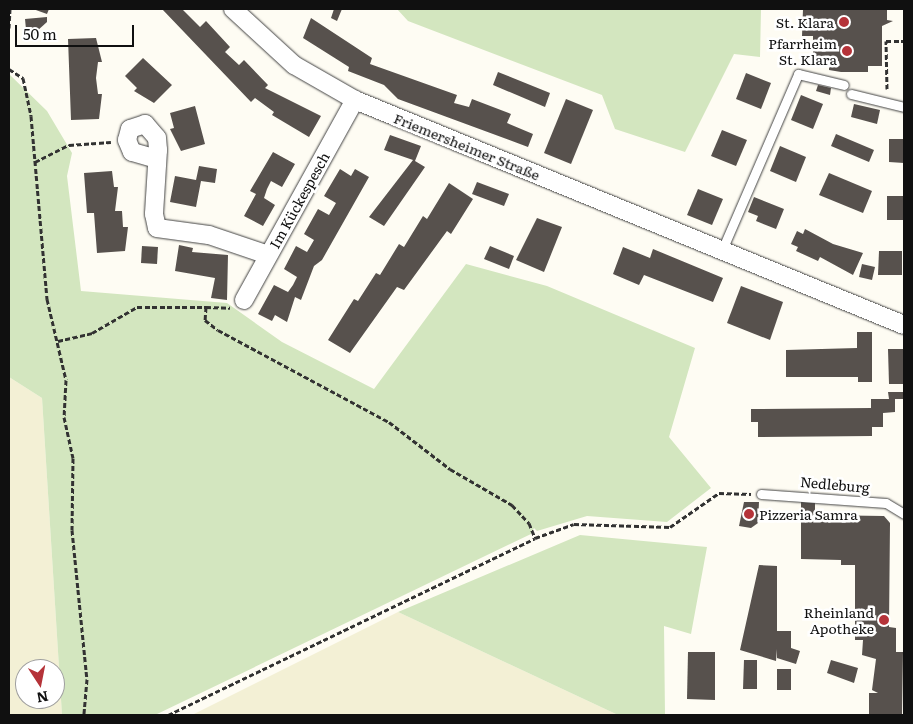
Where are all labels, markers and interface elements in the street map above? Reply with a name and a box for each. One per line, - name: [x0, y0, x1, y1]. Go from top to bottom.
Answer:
- place label: St. Klara: [776, 14, 834, 30]
- scale bar: [18, 15, 136, 47]
- marker: St. Klara: [838, 16, 850, 28]
- text: 50 m: [23, 22, 57, 45]
- place label: Pfarrheim St. Klara: [768, 35, 837, 68]
- marker: Pfarrheim St. Klara: [841, 45, 853, 57]
- street label: Friemersheimer Straße: [392, 109, 542, 183]
- street label: Im Kückespesch: [266, 149, 332, 251]
- street label: Nedleburg: [799, 473, 871, 495]
- place label: Pizzeria Samra: [759, 506, 858, 522]
- marker: Pizzeria Samra: [743, 508, 755, 520]
- place label: Rheinland Apotheke: [804, 604, 874, 636]
- marker: Rheinland Apotheke: [878, 614, 890, 626]
- north arrow: [15, 659, 65, 709]
- text: N: [35, 687, 50, 709]

